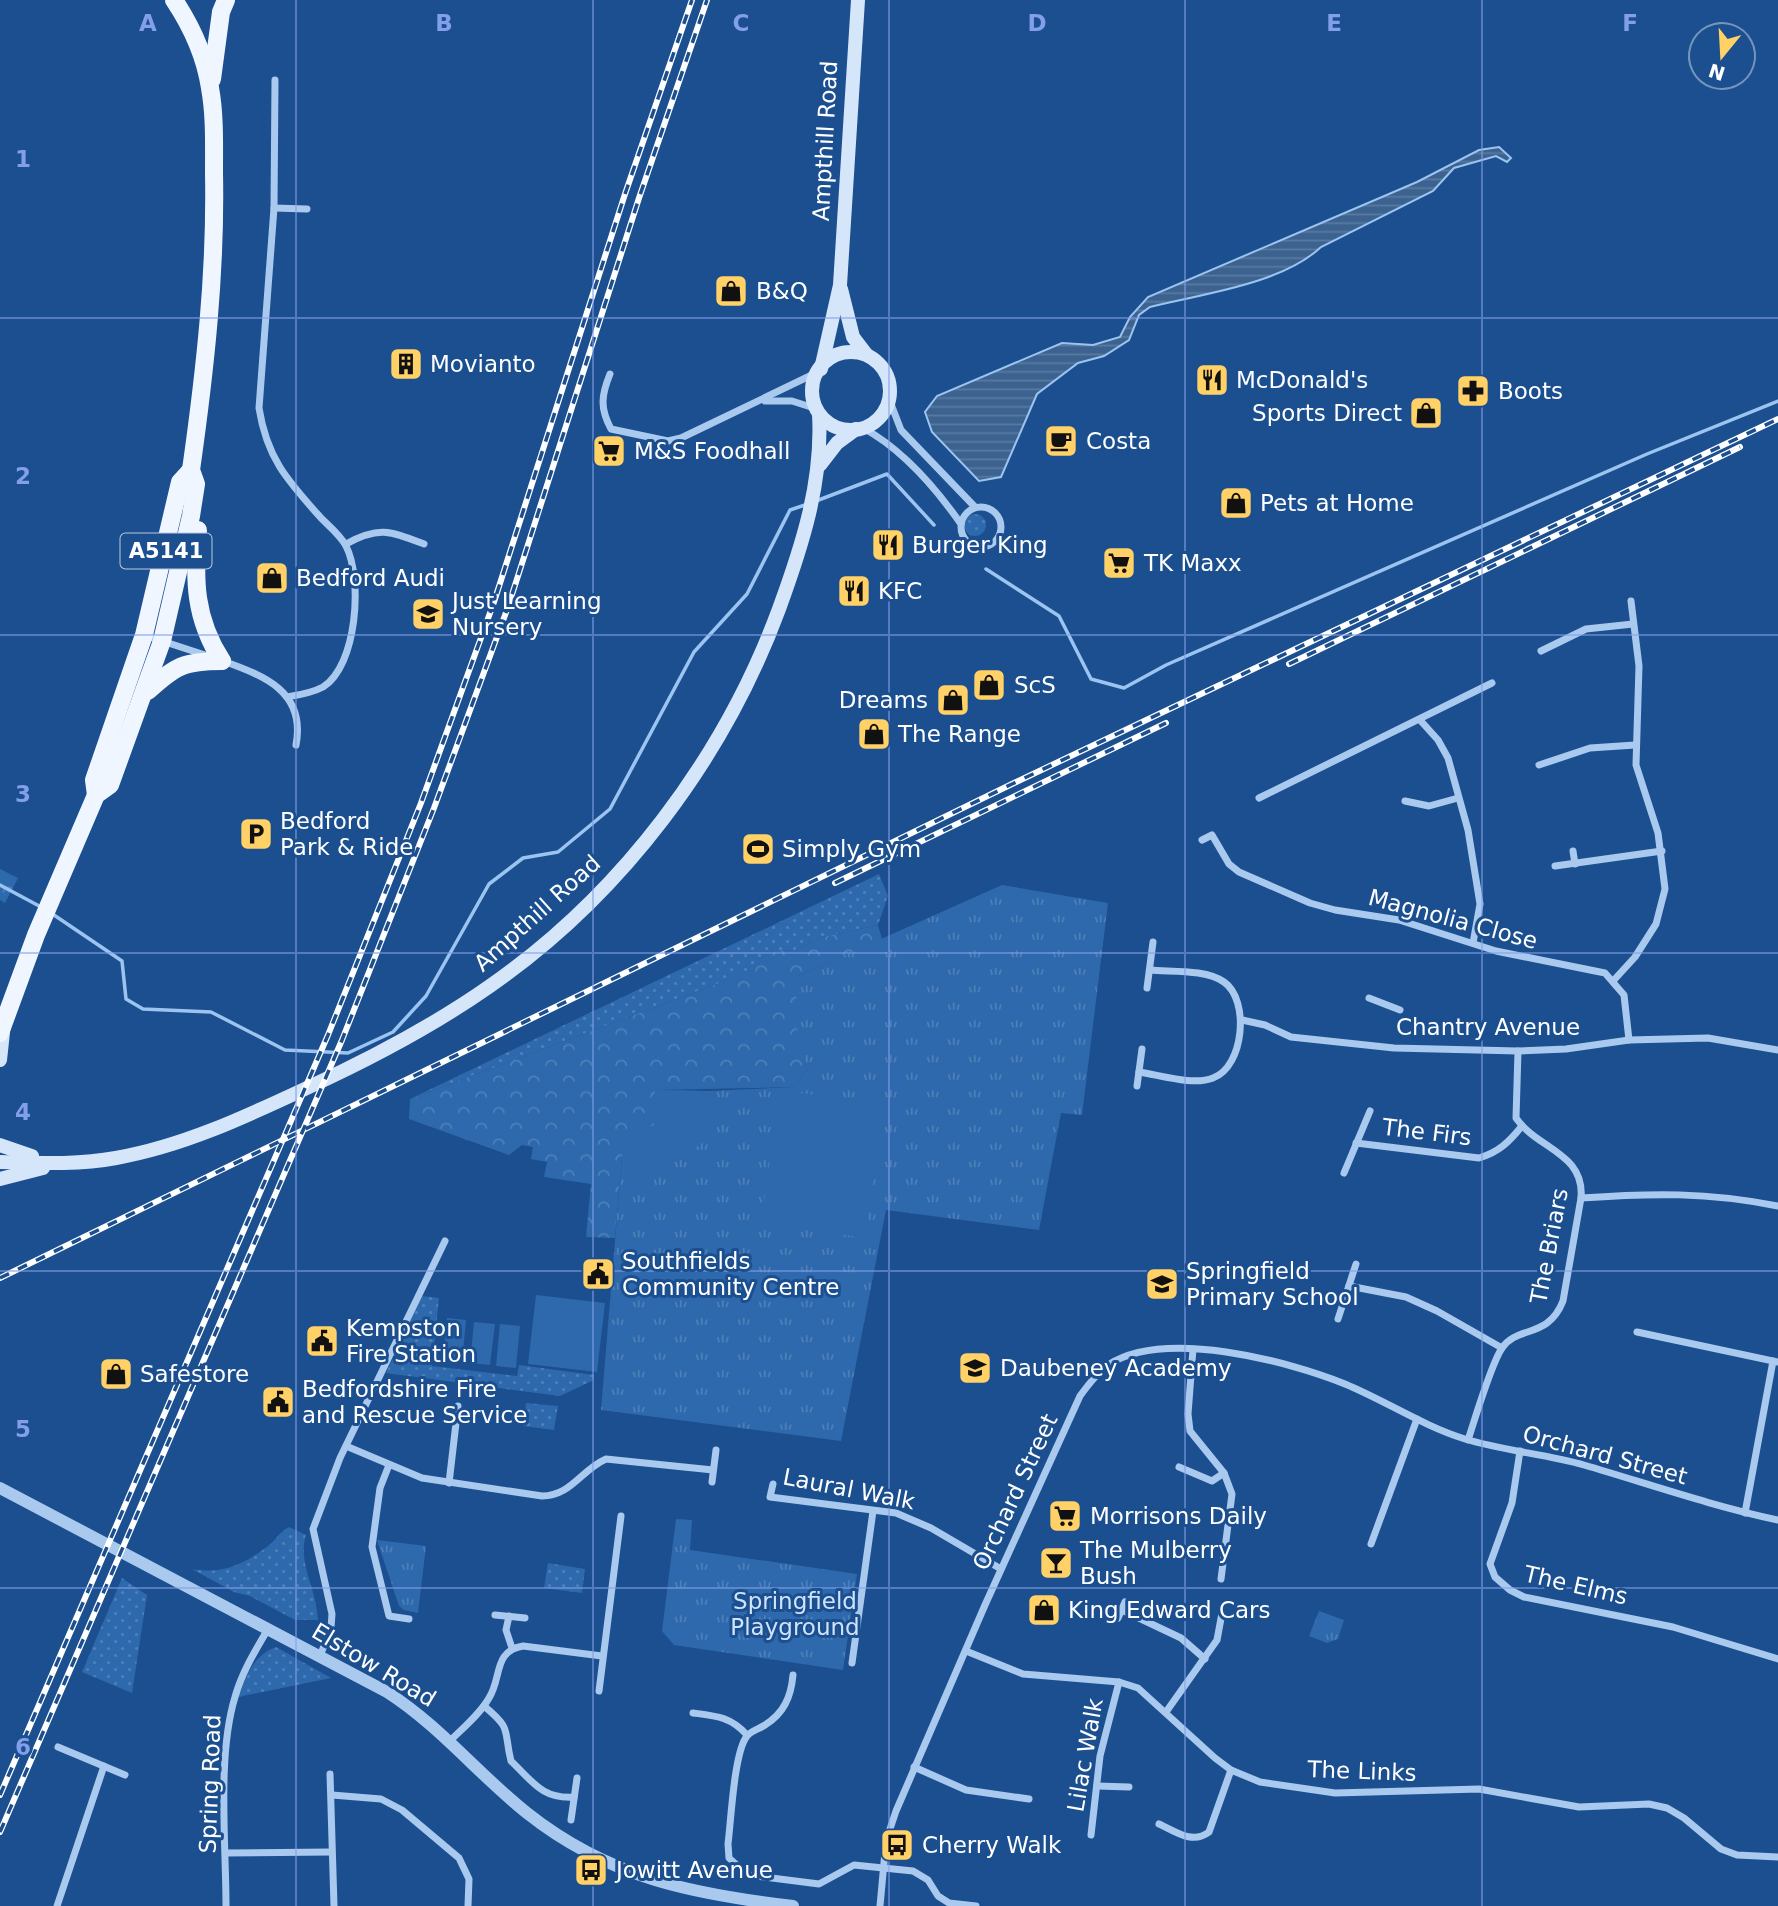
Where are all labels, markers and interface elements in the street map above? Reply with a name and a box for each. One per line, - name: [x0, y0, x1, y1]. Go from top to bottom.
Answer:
- text: A: [139, 10, 157, 36]
- text: B: [435, 10, 453, 36]
- text: C: [733, 10, 749, 36]
- text: D: [1027, 10, 1047, 36]
- text: E: [1326, 10, 1342, 36]
- text: F: [1622, 10, 1638, 36]
- north arrow: [1687, 21, 1757, 91]
- text: N: [1706, 59, 1728, 85]
- street label: Ampthill Road: [808, 60, 842, 222]
- text: 1: [15, 146, 31, 172]
- shop icon: B&Q: [712, 272, 750, 310]
- place label: B&Q: [756, 278, 808, 304]
- building icon: Movianto: [387, 345, 425, 383]
- place label: Movianto: [430, 351, 536, 377]
- restaurant icon: McDonald's: [1193, 361, 1231, 399]
- place label: McDonald's: [1236, 367, 1368, 393]
- pharmacy icon: Boots: [1454, 372, 1492, 410]
- place label: Boots: [1498, 378, 1563, 404]
- shop icon: Sports Direct: [1407, 394, 1445, 432]
- place label: Sports Direct: [1252, 400, 1402, 426]
- cafe icon: Costa: [1042, 422, 1080, 460]
- place label: Costa: [1086, 428, 1151, 454]
- supermarket icon: M&S Foodhall: [590, 432, 628, 470]
- place label: M&S Foodhall: [634, 438, 790, 464]
- text: 2: [15, 463, 31, 489]
- shop icon: Pets at Home: [1217, 484, 1255, 522]
- place label: Pets at Home: [1260, 490, 1414, 516]
- restaurant icon: Burger King: [869, 526, 907, 564]
- place label: Burger King: [912, 532, 1048, 558]
- road number: A5141: [120, 534, 212, 568]
- supermarket icon: TK Maxx: [1100, 544, 1138, 582]
- place label: TK Maxx: [1143, 550, 1242, 576]
- shop icon: Bedford Audi: [253, 559, 291, 597]
- place label: Bedford Audi: [296, 565, 445, 591]
- restaurant icon: KFC: [835, 572, 873, 610]
- place label: KFC: [878, 578, 922, 604]
- place label: Just Learning Nursery: [450, 588, 602, 640]
- school or university icon: Just Learning Nursery: [409, 595, 447, 633]
- shop icon: ScS: [970, 666, 1008, 704]
- place label: ScS: [1014, 672, 1056, 698]
- shop icon: Dreams: [934, 681, 972, 719]
- place label: Dreams: [839, 687, 928, 713]
- shop icon: The Range: [855, 715, 893, 753]
- place label: The Range: [897, 721, 1021, 747]
- text: 3: [15, 781, 31, 807]
- place label: Bedford Park & Ride: [280, 808, 413, 860]
- parking icon: Bedford Park & Ride: [237, 815, 275, 853]
- sports icon: Simply Gym: [739, 830, 777, 868]
- place label: Simply Gym: [782, 836, 921, 862]
- street label: Ampthill Road: [469, 850, 605, 976]
- street label: Magnolia Close: [1366, 884, 1540, 954]
- street label: Chantry Avenue: [1396, 1014, 1580, 1040]
- text: 4: [15, 1099, 31, 1125]
- street label: The Firs: [1380, 1114, 1473, 1150]
- street label: The Briars: [1525, 1186, 1573, 1307]
- place label: Southfields Community Centre: [622, 1248, 839, 1300]
- public building icon: Southfields Community Centre: [579, 1255, 617, 1293]
- place label: Springfield Primary School: [1186, 1258, 1359, 1310]
- school or university icon: Springfield Primary School: [1143, 1265, 1181, 1303]
- place label: Kempston Fire Station: [346, 1315, 476, 1367]
- public building icon: Kempston Fire Station: [303, 1322, 341, 1360]
- school or university icon: Daubeney Academy: [956, 1349, 994, 1387]
- shop icon: Safestore: [97, 1355, 135, 1393]
- place label: Daubeney Academy: [1000, 1355, 1232, 1381]
- place label: Safestore: [140, 1361, 249, 1387]
- place label: Bedfordshire Fire and Rescue Service: [302, 1376, 527, 1428]
- public building icon: Bedfordshire Fire and Rescue Service: [259, 1383, 297, 1421]
- street label: Orchard Street: [967, 1410, 1063, 1574]
- text: 5: [15, 1416, 31, 1442]
- street label: Orchard Street: [1520, 1421, 1690, 1489]
- street label: Laural Walk: [781, 1463, 918, 1515]
- supermarket icon: Morrisons Daily: [1046, 1497, 1084, 1535]
- place label: Morrisons Daily: [1090, 1503, 1267, 1529]
- place label: The Mulberry Bush: [1079, 1537, 1232, 1589]
- bar icon: The Mulberry Bush: [1037, 1544, 1075, 1582]
- street label: The Elms: [1521, 1560, 1630, 1610]
- park label: Springfield Playground: [730, 1588, 860, 1640]
- shop icon: King Edward Cars: [1025, 1591, 1063, 1629]
- place label: King Edward Cars: [1068, 1597, 1271, 1623]
- street label: Elstow Road: [307, 1618, 441, 1712]
- street label: Lilac Walk: [1062, 1696, 1108, 1814]
- street label: Spring Road: [195, 1714, 225, 1854]
- text: 6: [15, 1734, 31, 1760]
- street label: The Links: [1306, 1756, 1417, 1786]
- bus stop icon: Cherry Walk: [878, 1826, 916, 1864]
- place label: Cherry Walk: [922, 1832, 1062, 1858]
- bus stop icon: Jowitt Avenue: [572, 1851, 610, 1889]
- place label: Jowitt Avenue: [614, 1857, 773, 1883]

